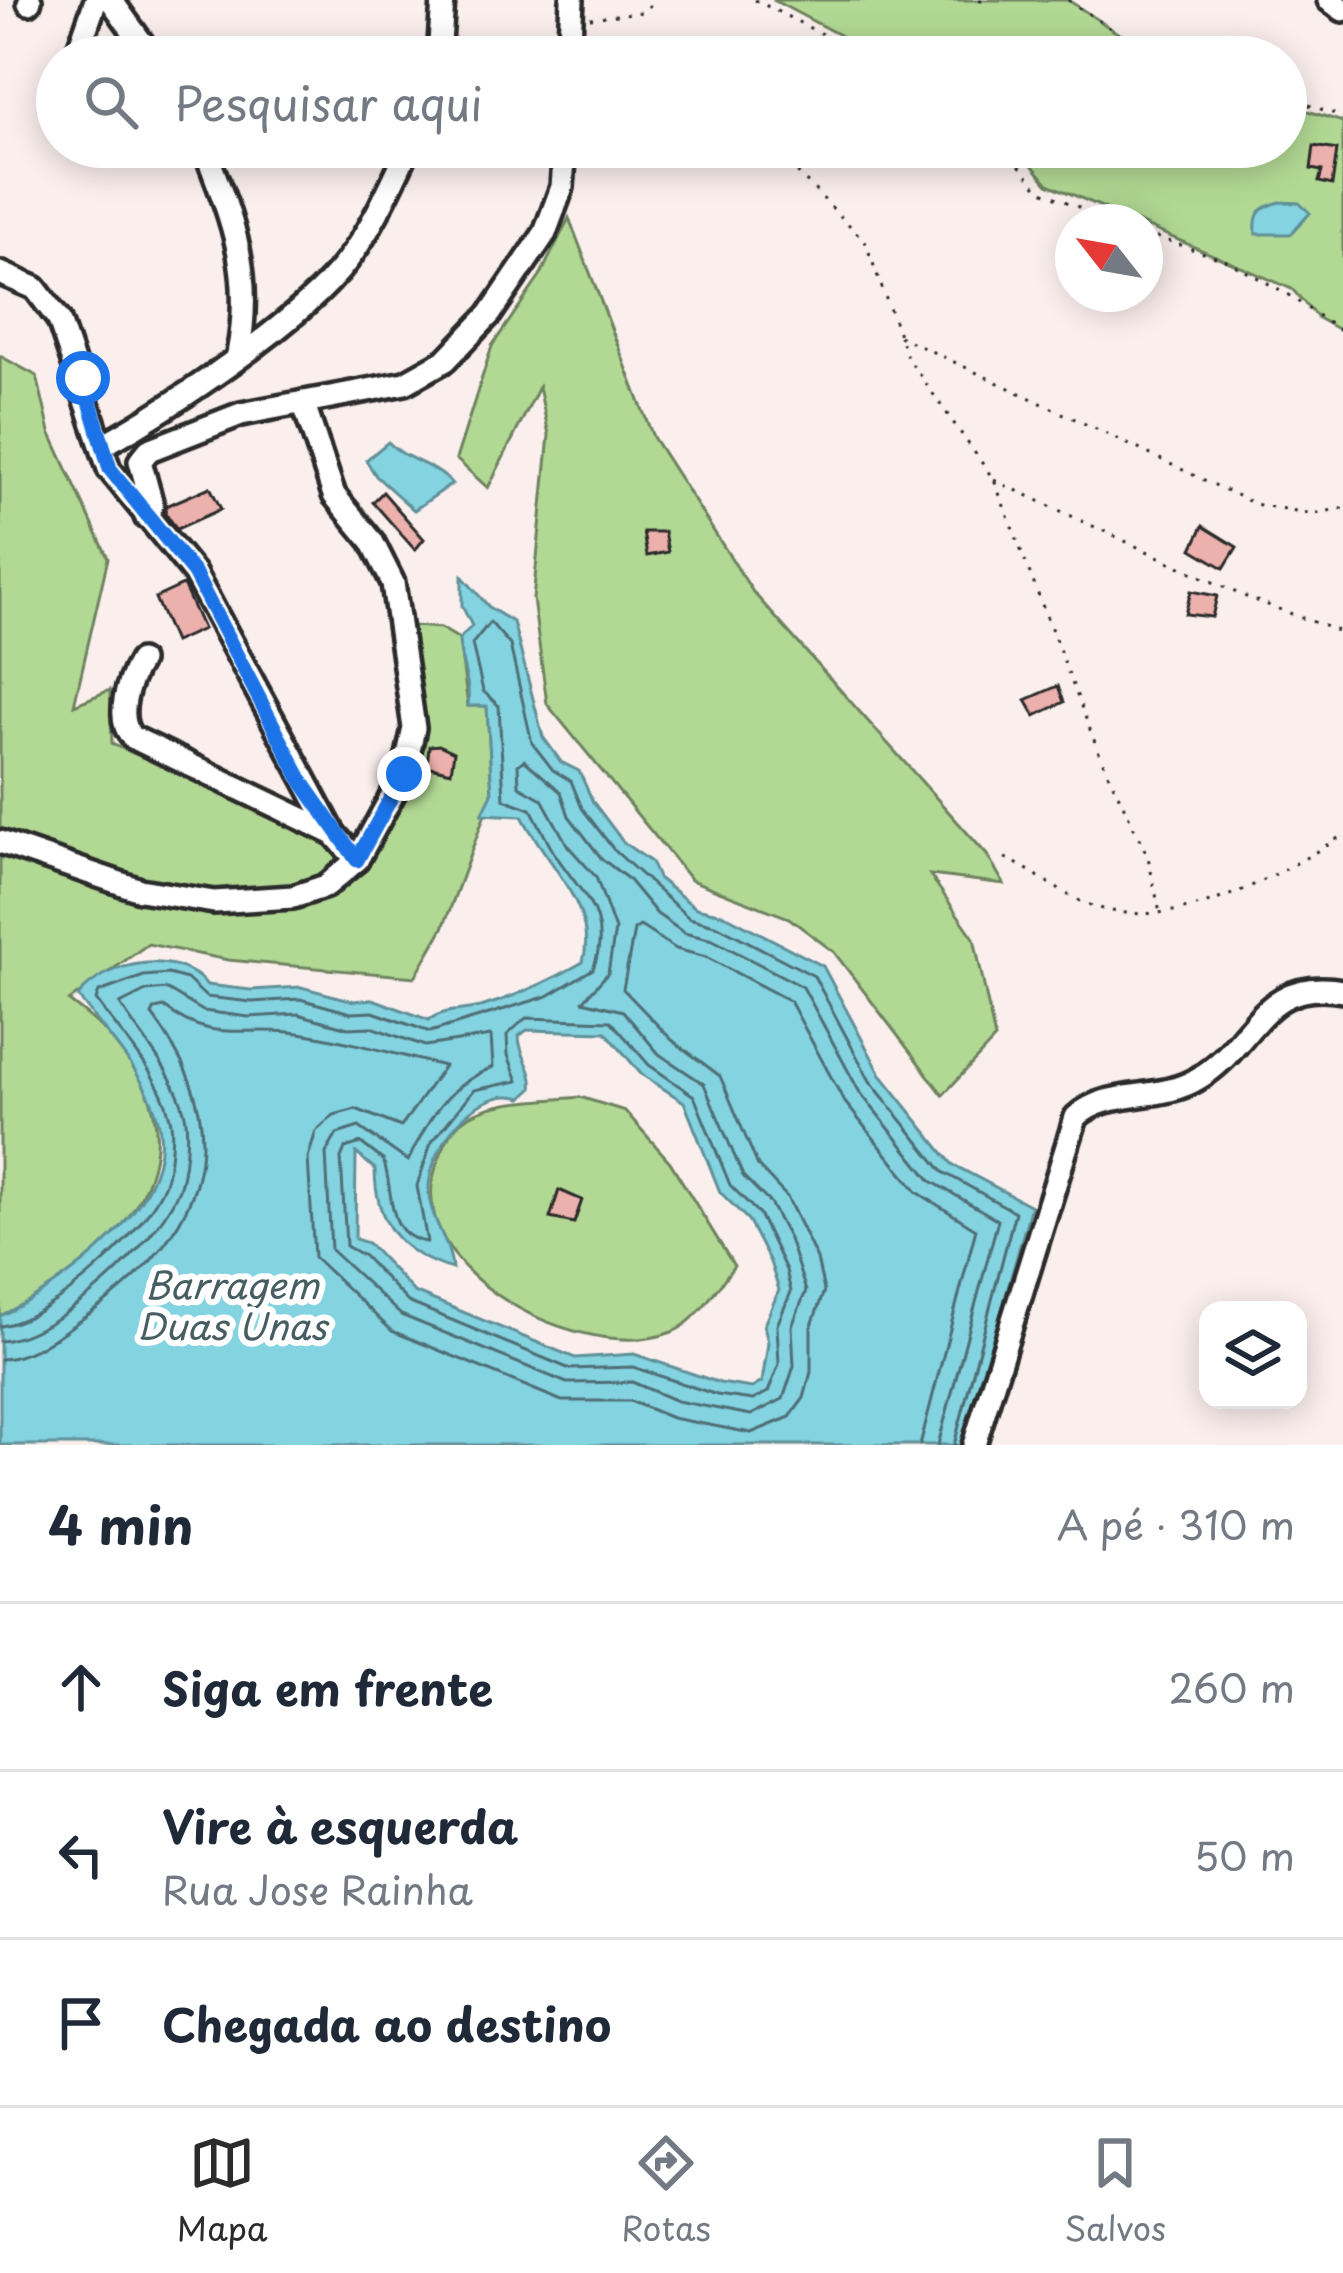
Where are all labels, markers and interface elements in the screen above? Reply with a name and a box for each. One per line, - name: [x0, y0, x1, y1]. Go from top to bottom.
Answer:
- search box: [36, 36, 1307, 168]
- text: Pesquisar aqui: [174, 68, 483, 136]
- icon: search: [78, 69, 144, 135]
- north arrow: [1055, 204, 1163, 312]
- route start: [56, 351, 110, 405]
- route end: [377, 747, 431, 801]
- water label: Barragem Duas Unas: [137, 1257, 330, 1352]
- map controls: [1199, 1301, 1307, 1409]
- button: layers: [1199, 1301, 1307, 1409]
- text: 4 min: [48, 1485, 193, 1562]
- text: A pé · 310 m: [1057, 1494, 1295, 1553]
- text: Siga em frente: [162, 1653, 493, 1721]
- icon: ahead: [48, 1654, 114, 1720]
- text: 260 m: [1168, 1657, 1295, 1716]
- text: Vire à esquerda: [162, 1791, 518, 1859]
- icon: left: [48, 1822, 114, 1888]
- text: 50 m: [1194, 1825, 1295, 1884]
- text: Rua Jose Rainha: [162, 1859, 473, 1918]
- text: Chegada ao destino: [162, 1989, 611, 2057]
- icon: arrive: [48, 1990, 114, 2056]
- tab: Mapa: [177, 2130, 268, 2252]
- tab: Rotas: [621, 2130, 711, 2252]
- tab: Salvos: [1064, 2130, 1166, 2252]

